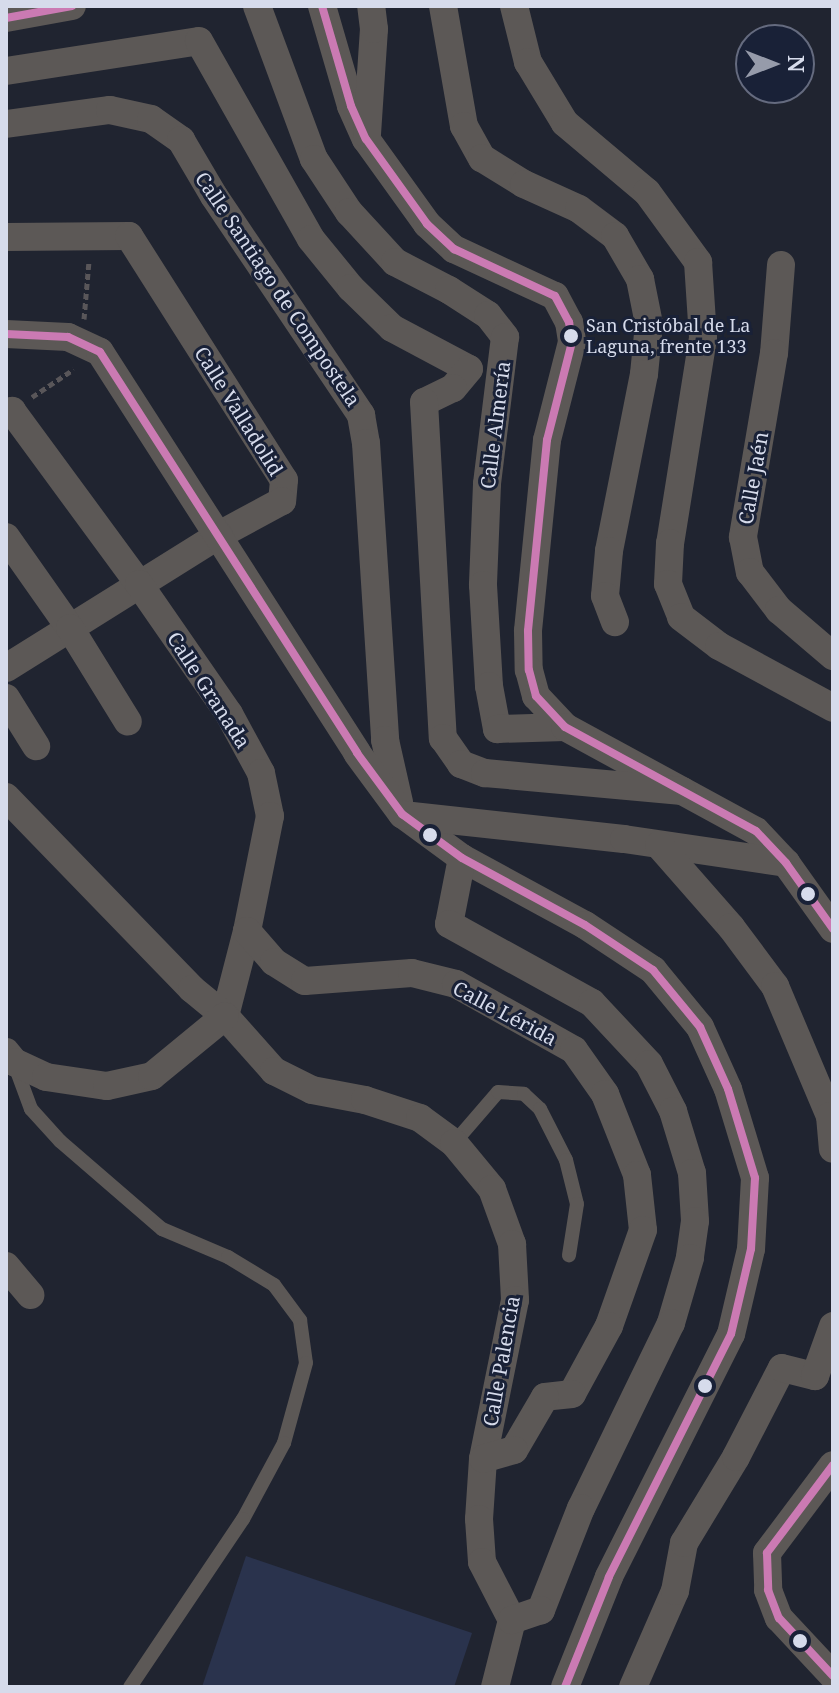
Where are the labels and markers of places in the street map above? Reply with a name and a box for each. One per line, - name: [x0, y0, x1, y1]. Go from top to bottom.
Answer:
- place label: San Cristóbal de La Laguna, frente 133: [586, 315, 751, 358]
- marker: San Cristóbal de La Laguna, frente 133: [563, 328, 579, 344]
- unlabelled marker: [422, 827, 438, 843]
- unlabelled marker: [800, 886, 816, 902]
- unlabelled marker: [697, 1378, 713, 1394]
- unlabelled marker: [792, 1633, 808, 1649]

